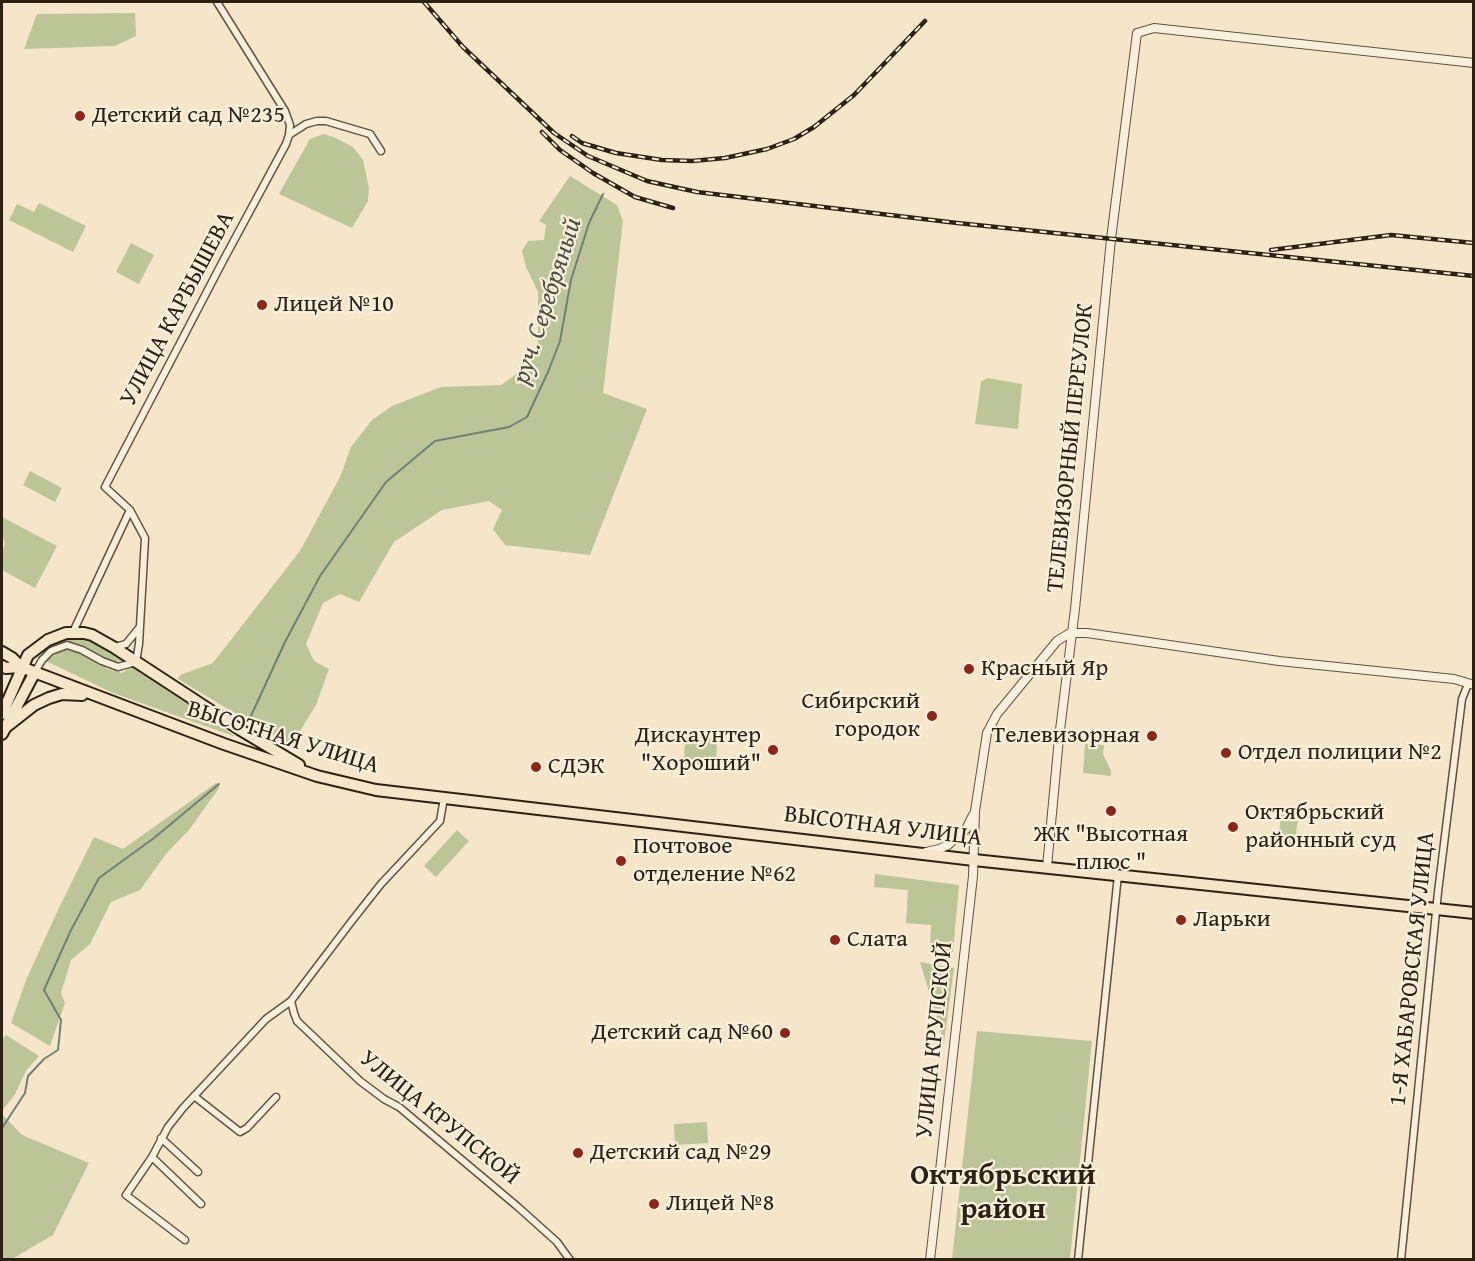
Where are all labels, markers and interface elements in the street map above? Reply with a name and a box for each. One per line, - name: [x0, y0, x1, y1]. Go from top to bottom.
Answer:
- place label: Детский сад №235: [92, 102, 285, 130]
- marker: Детский сад №235: [73, 109, 87, 123]
- street label: УЛИЦА КАРБЫШЕВА: [115, 207, 241, 411]
- water label: руч. Серебряный: [506, 214, 590, 388]
- place label: Лицей №10: [274, 291, 394, 319]
- marker: Лицей №10: [255, 298, 269, 312]
- street label: ТЕЛЕВИЗОРНЫЙ ПЕРЕУЛОК: [1042, 302, 1100, 594]
- place label: Красный Яр: [981, 655, 1108, 683]
- marker: Красный Яр: [962, 662, 976, 676]
- place label: Сибирский городок: [801, 688, 920, 744]
- street label: ВЫСОТНАЯ УЛИЦА: [184, 695, 382, 781]
- marker: Сибирский городок: [925, 709, 939, 723]
- place label: Дискаунтер "Хороший": [635, 722, 761, 778]
- place label: Телевизорная: [992, 722, 1140, 750]
- marker: Телевизорная: [1145, 729, 1159, 743]
- place label: Отдел полиции №2: [1238, 739, 1442, 767]
- marker: Дискаунтер "Хороший": [766, 743, 780, 757]
- marker: Отдел полиции №2: [1219, 746, 1233, 760]
- place label: СДЭК: [548, 753, 605, 781]
- marker: СДЭК: [529, 760, 543, 774]
- place label: Октябрьский районный суд: [1245, 799, 1396, 855]
- street label: ВЫСОТНАЯ УЛИЦА: [782, 801, 984, 853]
- marker: ЖК "Высотная плюс ": [1104, 804, 1118, 818]
- marker: Октябрьский районный суд: [1226, 820, 1240, 834]
- place label: ЖК "Высотная плюс ": [1034, 821, 1188, 877]
- street label: 1-Я ХАБАРОВСКАЯ УЛИЦА: [1384, 830, 1442, 1108]
- place label: Почтовое отделение №62: [633, 833, 796, 889]
- marker: Почтовое отделение №62: [614, 854, 628, 868]
- place label: Ларьки: [1193, 906, 1271, 934]
- marker: Ларьки: [1174, 913, 1188, 927]
- place label: Слата: [847, 926, 908, 954]
- marker: Слата: [828, 933, 842, 947]
- street label: УЛИЦА КРУПСКОЙ: [910, 940, 960, 1140]
- place label: Детский сад №60: [592, 1019, 773, 1047]
- marker: Детский сад №60: [778, 1026, 792, 1040]
- street label: УЛИЦА КРУПСКОЙ: [353, 1045, 525, 1191]
- place label: Детский сад №29: [590, 1139, 771, 1167]
- marker: Детский сад №29: [571, 1146, 585, 1160]
- district label: Октябрьский район: [910, 1158, 1096, 1228]
- place label: Лицей №8: [666, 1190, 774, 1218]
- marker: Лицей №8: [647, 1197, 661, 1211]

